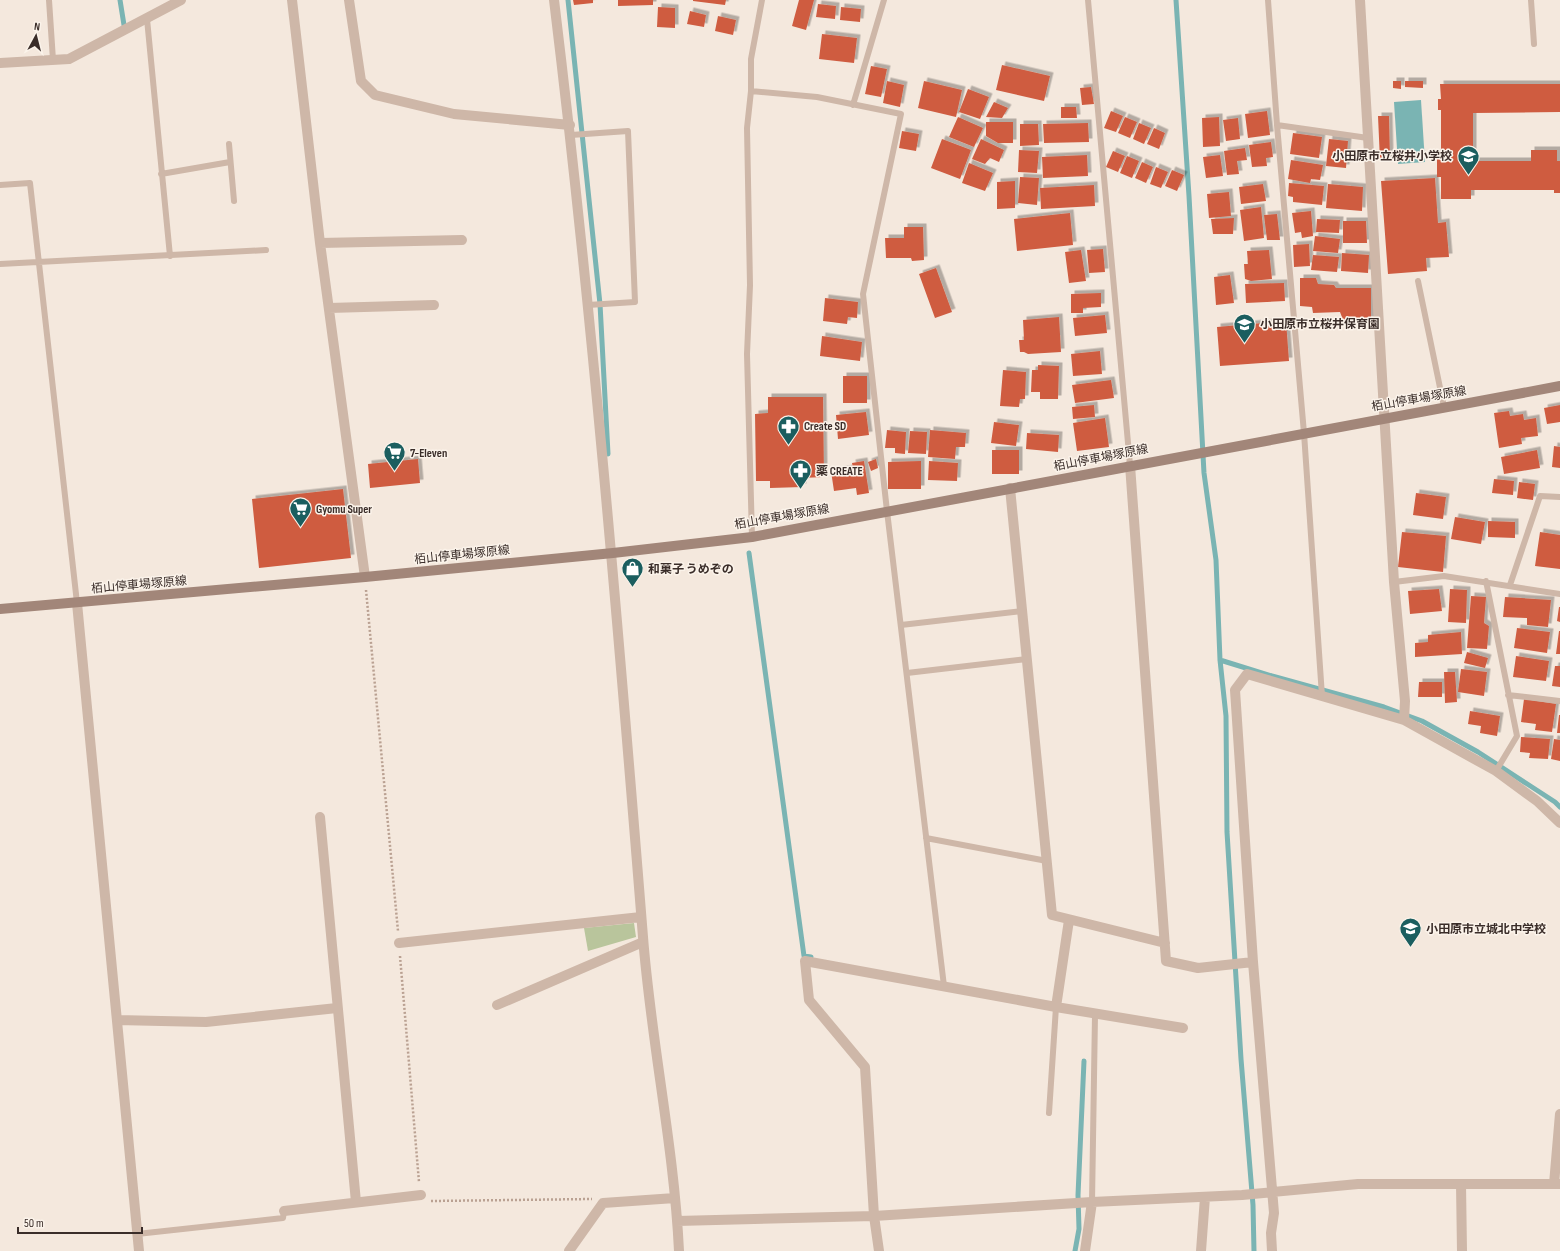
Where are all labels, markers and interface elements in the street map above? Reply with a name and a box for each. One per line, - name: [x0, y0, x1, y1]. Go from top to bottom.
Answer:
- north arrow: [16, 16, 56, 56]
- text: N: [33, 20, 41, 33]
- school or university icon: 小田原市立桜井小学校: [1455, 143, 1481, 176]
- place label: 小田原市立桜井小学校: [1332, 149, 1452, 164]
- school or university icon: 小田原市立桜井保育園: [1231, 311, 1257, 344]
- place label: 小田原市立桜井保育園: [1260, 317, 1380, 332]
- street label: 栢山停車場塚原線: [1370, 383, 1468, 415]
- pharmacy icon: Create SD: [776, 413, 802, 446]
- place label: Create SD: [804, 419, 846, 434]
- supermarket icon: 7-Eleven: [381, 440, 407, 473]
- street label: 栢山停車場塚原線: [1052, 441, 1150, 475]
- place label: 7-Eleven: [410, 446, 447, 461]
- pharmacy icon: 薬 CREATE: [787, 458, 813, 491]
- place label: 薬 CREATE: [816, 464, 863, 479]
- supermarket icon: Gyomu Super: [288, 496, 314, 529]
- street label: 栢山停車場塚原線: [733, 501, 831, 533]
- place label: Gyomu Super: [316, 502, 372, 517]
- street label: 栢山停車場塚原線: [413, 543, 511, 567]
- shop icon: 和菓子 うめぞの: [620, 556, 646, 589]
- place label: 和菓子 うめぞの: [648, 562, 734, 577]
- street label: 栢山停車場塚原線: [91, 573, 187, 597]
- school or university icon: 小田原市立城北中学校: [1397, 916, 1423, 949]
- place label: 小田原市立城北中学校: [1426, 922, 1546, 937]
- scale bar: [18, 1209, 142, 1235]
- text: 50 m: [24, 1216, 44, 1231]

